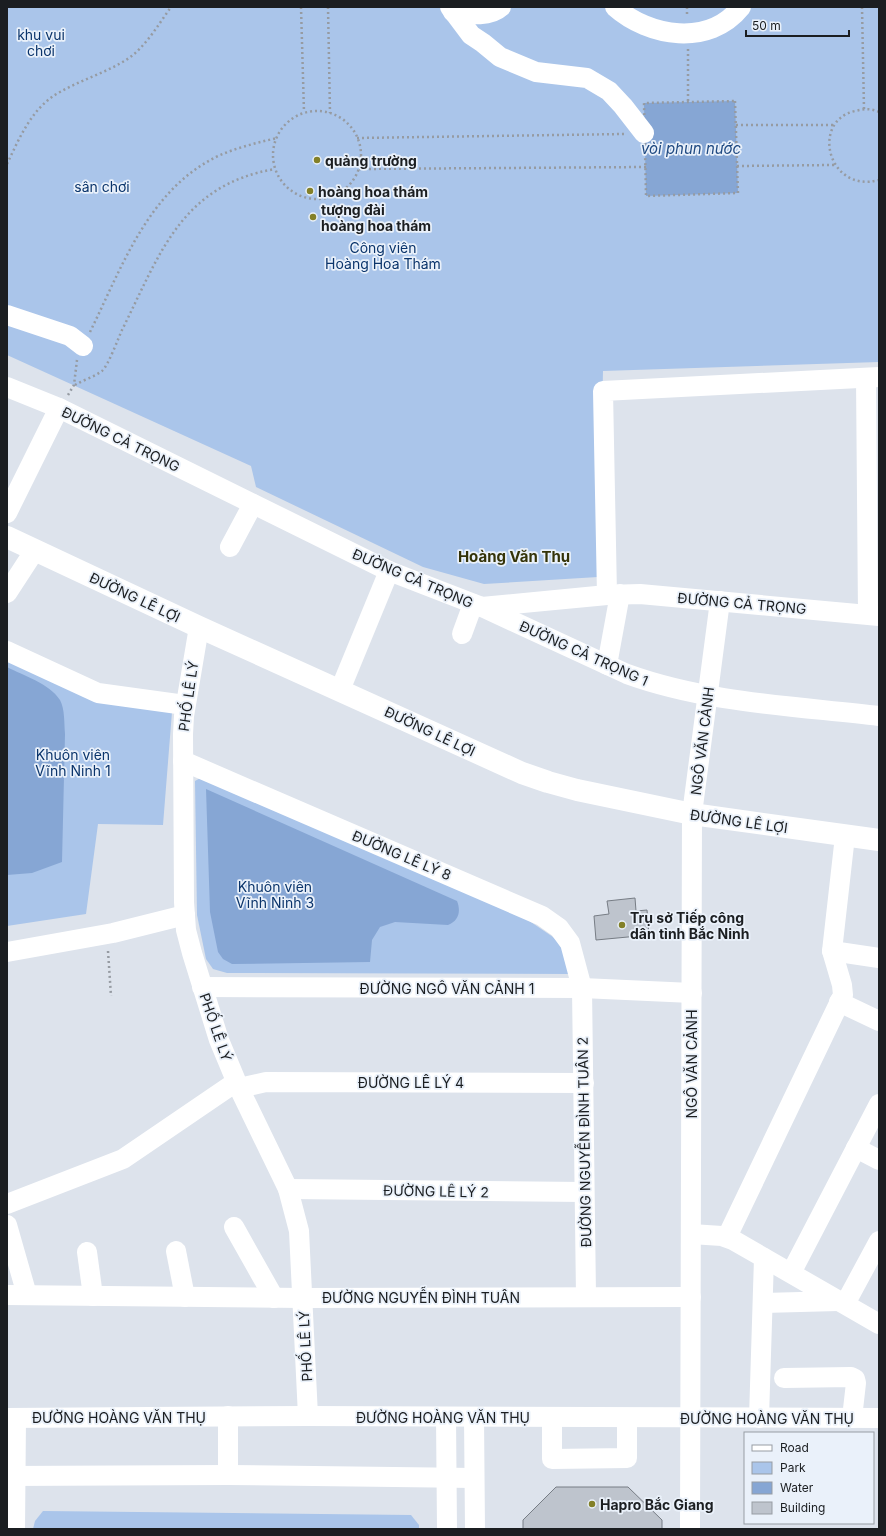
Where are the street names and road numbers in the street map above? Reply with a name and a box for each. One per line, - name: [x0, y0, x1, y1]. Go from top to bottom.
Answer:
- street label: ĐƯỜNG CẢ TRỌNG: [59, 403, 183, 475]
- street label: ĐƯỜNG CẢ TRỌNG: [350, 545, 476, 611]
- street label: ĐƯỜNG LÊ LỢI: [87, 569, 183, 625]
- street label: ĐƯỜNG CẢ TRỌNG: [677, 589, 807, 617]
- street label: ĐƯỜNG CẢ TRỌNG 1: [517, 617, 651, 689]
- street label: PHỐ LÊ LÝ: [172, 659, 201, 732]
- street label: NGÔ VĂN CẢNH: [686, 686, 717, 796]
- street label: ĐƯỜNG LÊ LỢI: [382, 703, 478, 759]
- street label: ĐƯỜNG LÊ LỢI: [689, 806, 789, 836]
- street label: ĐƯỜNG LÊ LÝ 8: [350, 826, 454, 884]
- street label: ĐƯỜNG NGÔ VĂN CẢNH 1: [360, 979, 534, 997]
- street label: PHỐ LÊ LÝ: [196, 990, 239, 1064]
- street label: NGÔ VĂN CẢNH: [682, 1009, 700, 1119]
- street label: ĐƯỜNG NGUYỄN ĐÌNH TUÂN 2: [571, 1037, 594, 1247]
- street label: ĐƯỜNG LÊ LÝ 4: [358, 1074, 464, 1091]
- street label: ĐƯỜNG LÊ LÝ 2: [383, 1182, 489, 1200]
- street label: ĐƯỜNG NGUYỄN ĐÌNH TUÂN: [322, 1286, 520, 1306]
- street label: PHỐ LÊ LÝ: [292, 1310, 315, 1382]
- street label: ĐƯỜNG HOÀNG VĂN THỤ: [32, 1408, 206, 1426]
- street label: ĐƯỜNG HOÀNG VĂN THỤ: [356, 1408, 530, 1426]
- street label: ĐƯỜNG HOÀNG VĂN THỤ: [680, 1409, 854, 1427]

